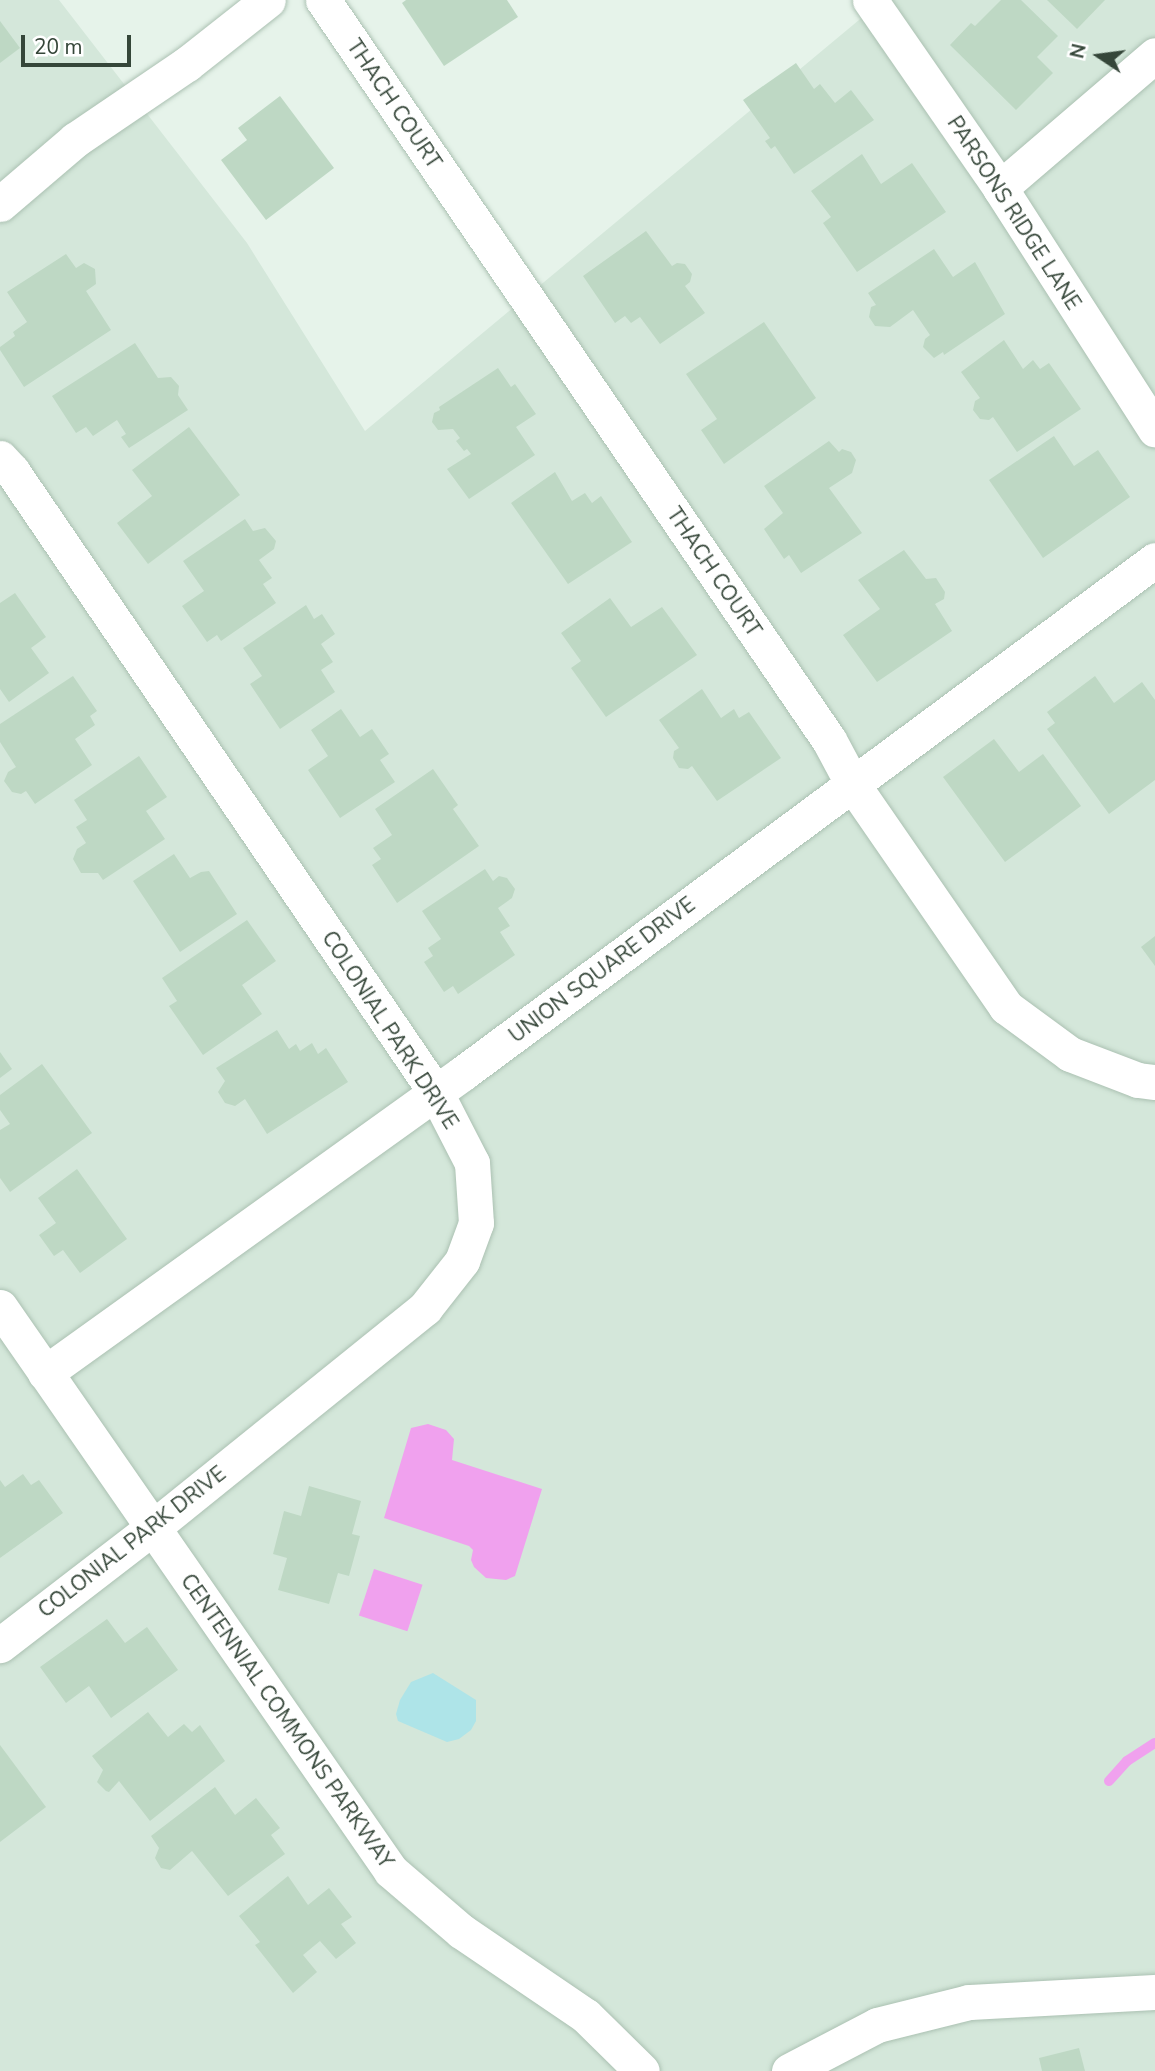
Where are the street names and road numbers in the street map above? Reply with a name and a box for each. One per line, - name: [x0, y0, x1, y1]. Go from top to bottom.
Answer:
- street label: THACH COURT: [341, 35, 447, 173]
- street label: PARSONS RIDGE LANE: [942, 111, 1086, 315]
- street label: THACH COURT: [661, 503, 767, 641]
- street label: UNION SQUARE DRIVE: [504, 892, 700, 1048]
- street label: COLONIAL PARK DRIVE: [317, 926, 463, 1134]
- street label: COLONIAL PARK DRIVE: [33, 1461, 231, 1623]
- street label: CENTENNIAL COMMONS PARKWAY: [175, 1569, 399, 1873]

